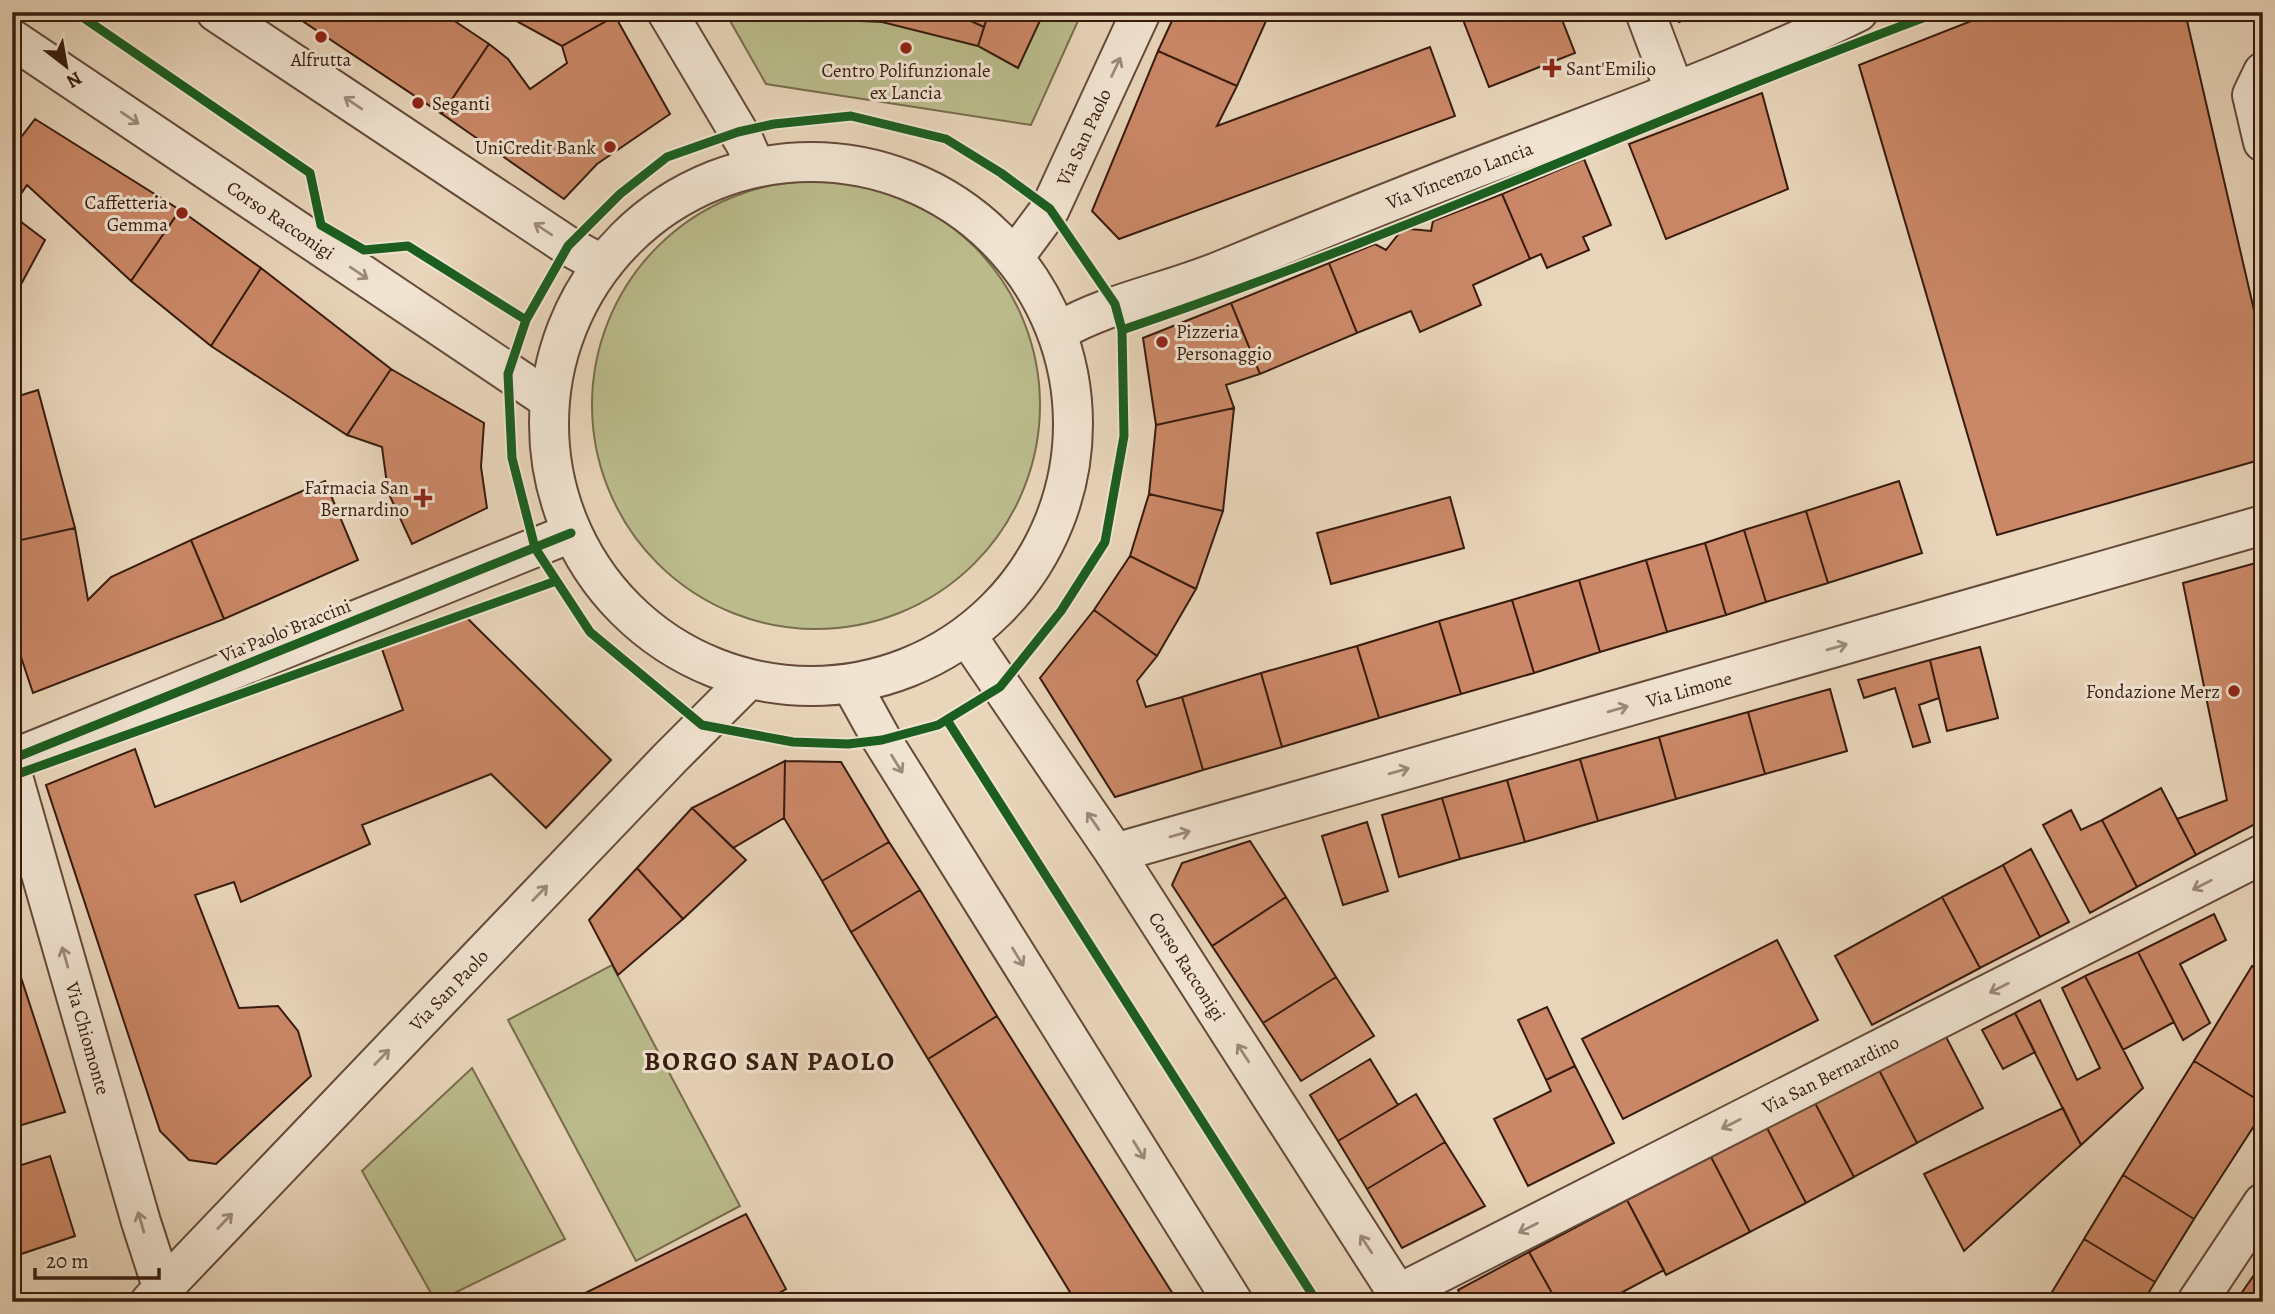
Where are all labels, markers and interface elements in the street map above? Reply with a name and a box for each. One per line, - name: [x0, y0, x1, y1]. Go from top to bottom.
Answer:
- marker: Alfrutta: [313, 29, 329, 45]
- north arrow: [32, 32, 102, 102]
- marker: Centro Polifunzionale ex Lancia: [898, 40, 914, 56]
- place label: Alfrutta: [290, 47, 351, 73]
- one-way arrow: [1110, 56, 1123, 78]
- place label: Sant'Emilio: [1566, 56, 1656, 82]
- place label: Centro Polifunzionale ex Lancia: [821, 58, 991, 106]
- marker: Sant'Emilio: [1544, 60, 1560, 76]
- text: N: [61, 65, 87, 95]
- street label: Via San Paolo: [1050, 85, 1118, 191]
- place label: Seganti: [432, 91, 490, 117]
- marker: Seganti: [410, 95, 426, 111]
- one-way arrow: [344, 96, 363, 111]
- one-way arrow: [120, 111, 139, 126]
- place label: UniCredit Bank: [475, 135, 597, 161]
- street label: Via Vincenzo Lancia: [1381, 136, 1537, 216]
- marker: UniCredit Bank: [602, 139, 618, 155]
- street label: Corso Racconigi: [221, 175, 340, 266]
- place label: Caffetteria Gemma: [85, 190, 168, 238]
- marker: Caffetteria Gemma: [174, 205, 190, 221]
- one-way arrow: [533, 222, 553, 236]
- one-way arrow: [349, 266, 368, 280]
- place label: Pizzeria Personaggio: [1176, 319, 1272, 367]
- marker: Pizzeria Personaggio: [1154, 334, 1170, 350]
- place label: Farmacia San Bernardino: [304, 475, 409, 523]
- marker: Farmacia San Bernardino: [415, 490, 431, 506]
- street label: Via Paolo Braccini: [215, 593, 355, 669]
- one-way arrow: [1826, 639, 1848, 652]
- street label: Via Limone: [1642, 665, 1735, 715]
- place label: Fondazione Merz: [2086, 679, 2220, 705]
- marker: Fondazione Merz: [2226, 683, 2242, 699]
- one-way arrow: [1606, 702, 1629, 715]
- one-way arrow: [890, 754, 905, 773]
- one-way arrow: [1388, 764, 1410, 777]
- one-way arrow: [1086, 812, 1100, 831]
- one-way arrow: [1169, 826, 1191, 839]
- one-way arrow: [2192, 878, 2213, 892]
- one-way arrow: [532, 885, 549, 902]
- street label: Corso Racconigi: [1142, 907, 1231, 1026]
- street label: Via San Paolo: [403, 944, 495, 1038]
- one-way arrow: [58, 946, 71, 968]
- one-way arrow: [1011, 947, 1026, 966]
- street label: Via Chiomonte: [58, 978, 116, 1098]
- one-way arrow: [1989, 981, 2010, 995]
- street label: Via San Bernardino: [1757, 1029, 1904, 1121]
- one-way arrow: [1236, 1043, 1250, 1063]
- district label: BORGO SAN PAOLO: [644, 1044, 896, 1079]
- one-way arrow: [374, 1049, 391, 1066]
- one-way arrow: [1721, 1118, 1742, 1132]
- one-way arrow: [1131, 1140, 1146, 1159]
- one-way arrow: [134, 1212, 147, 1234]
- one-way arrow: [216, 1213, 233, 1230]
- one-way arrow: [1518, 1221, 1539, 1235]
- one-way arrow: [1359, 1235, 1373, 1255]
- scale bar: [35, 1237, 159, 1281]
- text: 20 m: [46, 1247, 89, 1275]

